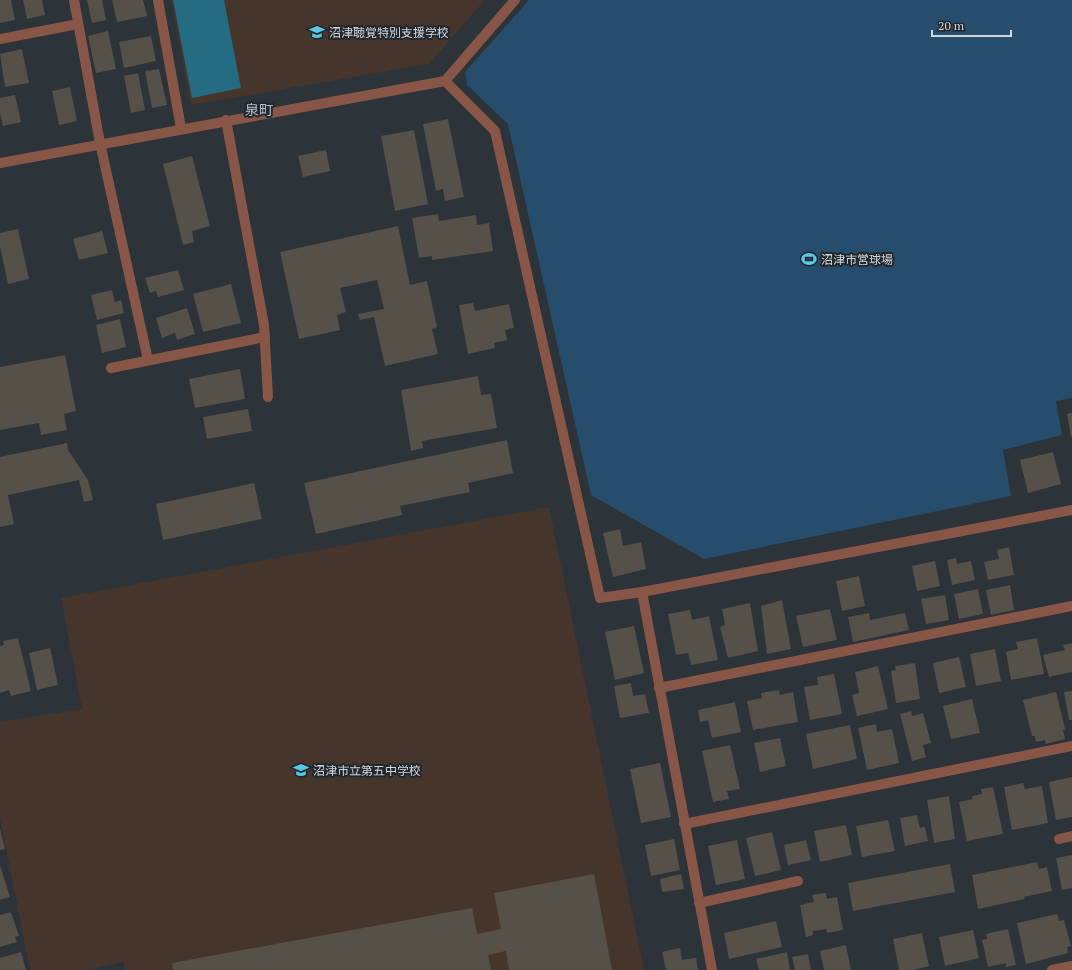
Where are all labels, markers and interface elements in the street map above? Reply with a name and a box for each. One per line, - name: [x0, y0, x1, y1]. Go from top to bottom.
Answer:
- scale bar: [932, 12, 1011, 38]
- text: 20 m: [938, 18, 965, 33]
- school or university icon: 沼津聴覚特別支援学校: [308, 23, 326, 41]
- place label: 沼津聴覚特別支援学校: [329, 25, 449, 40]
- district label: 泉町: [245, 100, 273, 119]
- sports icon: 沼津市営球場: [800, 250, 818, 268]
- place label: 沼津市営球場: [821, 252, 893, 267]
- school or university icon: 沼津市立第五中学校: [292, 761, 310, 779]
- place label: 沼津市立第五中学校: [313, 763, 421, 778]

